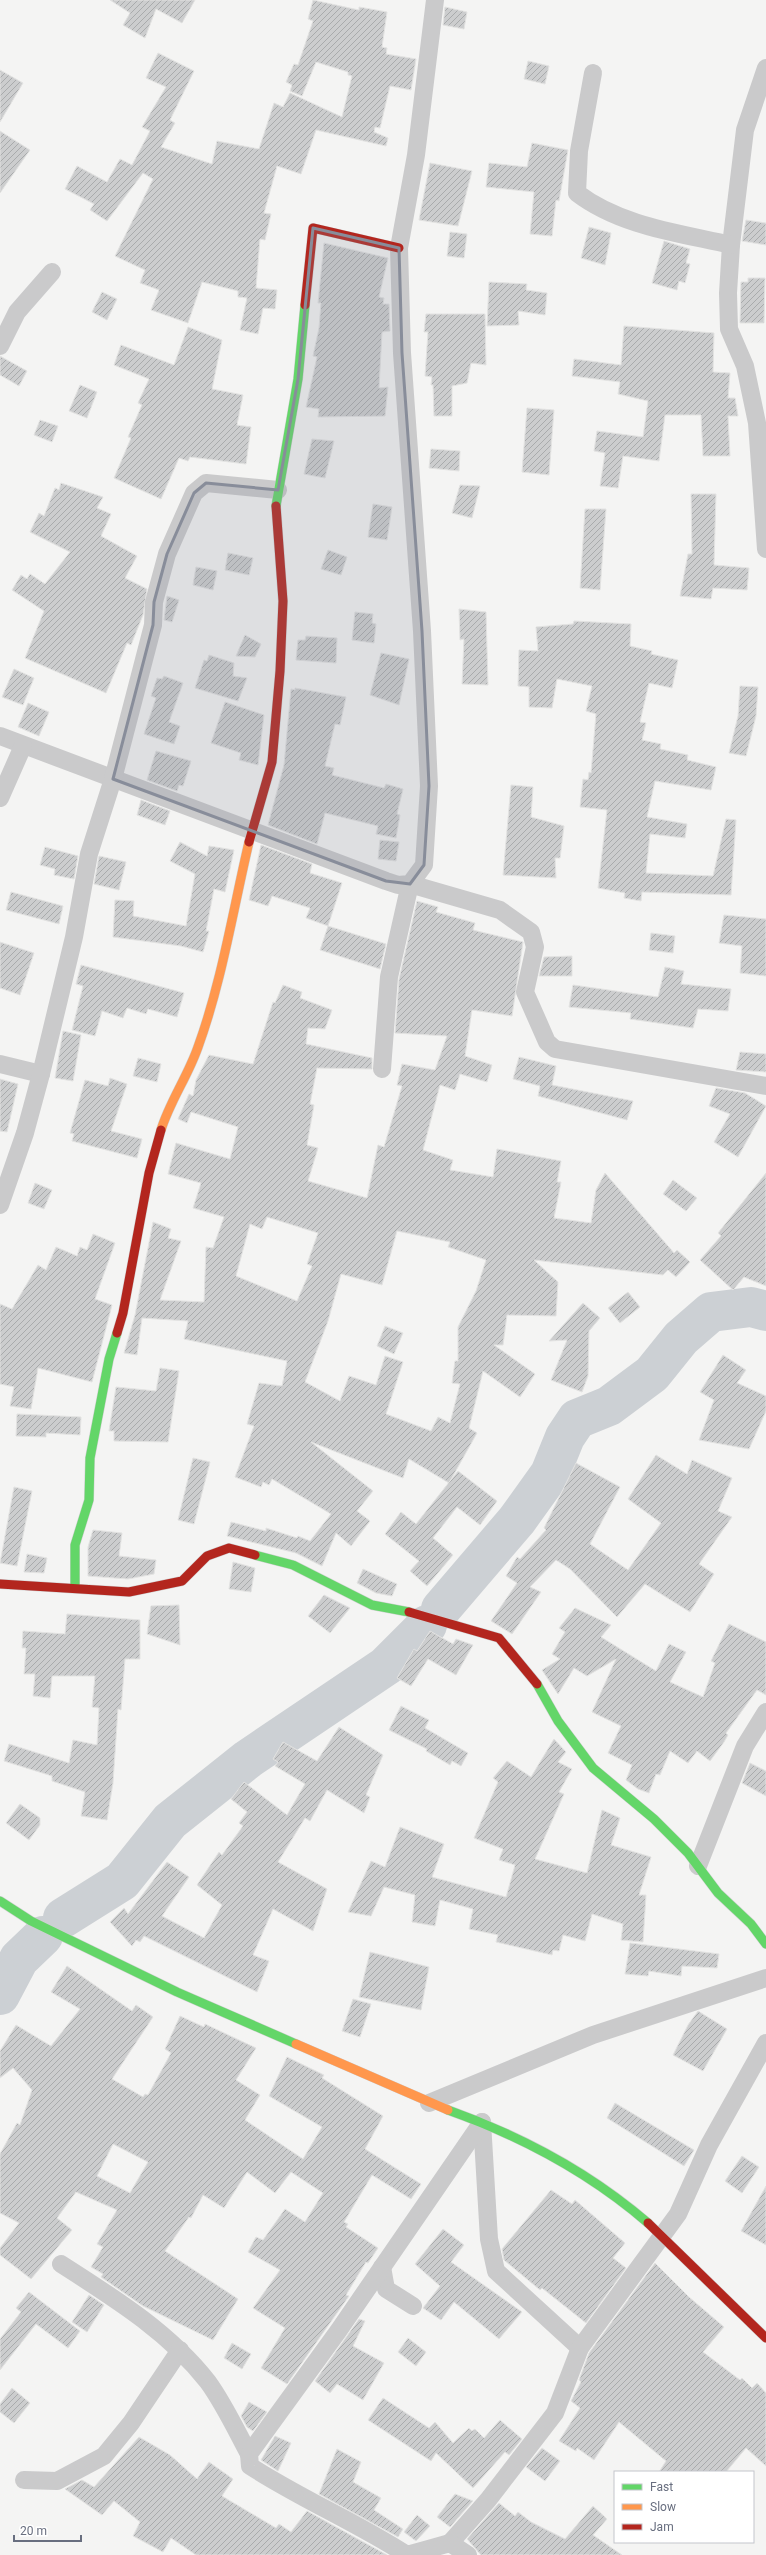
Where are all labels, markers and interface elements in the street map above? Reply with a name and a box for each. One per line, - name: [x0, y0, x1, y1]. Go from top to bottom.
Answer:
- legend: [614, 2471, 754, 2543]
- text: Fast: [650, 2480, 673, 2494]
- text: Slow: [650, 2500, 676, 2514]
- scale bar: [14, 2517, 81, 2543]
- text: Jam: [650, 2520, 674, 2534]
- text: 20 m: [20, 2524, 47, 2538]

